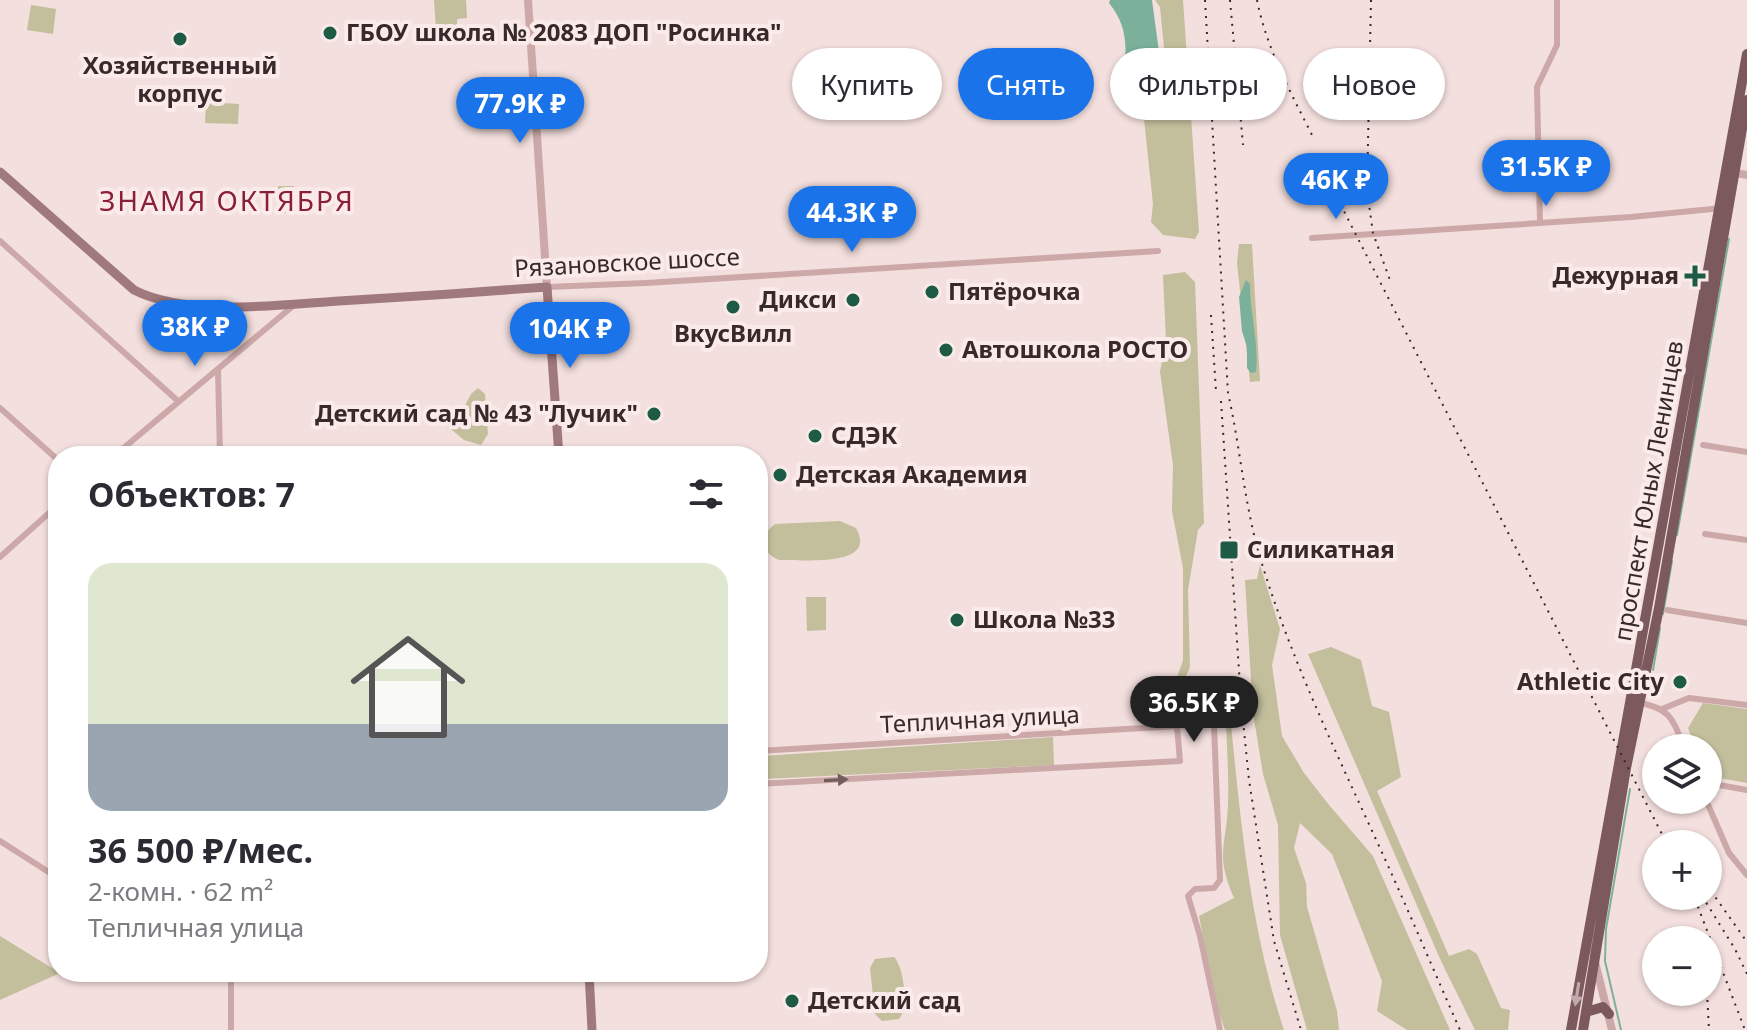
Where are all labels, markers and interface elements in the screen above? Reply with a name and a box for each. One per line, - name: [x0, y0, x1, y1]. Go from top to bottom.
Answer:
- place label: ГБОУ школа № 2083 ДОП "Росинка": [346, 15, 781, 48]
- marker: ГБОУ школа № 2083 ДОП "Росинка": [321, 24, 339, 42]
- marker: Хозяйственный корпус: [171, 30, 189, 48]
- place label: Хозяйственный корпус: [83, 48, 277, 109]
- chip: Купить: [792, 48, 942, 120]
- chip: Снять: [958, 48, 1094, 120]
- chip: Фильтры: [1110, 48, 1287, 120]
- chip: Новое: [1303, 48, 1445, 120]
- pin: 77.9K ₽: [446, 77, 594, 145]
- text: 77.9K ₽: [474, 85, 566, 121]
- pin: 31.5K ₽: [1472, 140, 1620, 208]
- text: 31.5K ₽: [1500, 148, 1592, 184]
- pin: 46K ₽: [1280, 153, 1392, 221]
- text: 46K ₽: [1301, 161, 1371, 197]
- district label: ЗНАМЯ ОКТЯБРЯ: [99, 181, 355, 219]
- pin: 44.3K ₽: [778, 186, 926, 254]
- text: 44.3K ₽: [806, 194, 898, 230]
- street label: Рязановское шоссе: [513, 239, 740, 284]
- place label: Дежурная: [1553, 258, 1679, 291]
- marker: Дежурная: [1686, 267, 1704, 285]
- place label: Пятёрочка: [948, 274, 1081, 307]
- place label: Дикси: [759, 282, 837, 315]
- marker: Пятёрочка: [923, 283, 941, 301]
- marker: Дикси: [844, 291, 862, 309]
- marker: ВкусВилл: [724, 298, 742, 316]
- pin: 38K ₽: [139, 300, 251, 368]
- pin: 104K ₽: [505, 302, 635, 370]
- text: 38K ₽: [160, 308, 230, 344]
- text: 104K ₽: [528, 310, 612, 346]
- place label: ВкусВилл: [674, 316, 792, 349]
- place label: Автошкола РОСТО: [962, 332, 1188, 365]
- street label: проспект Юных Ленинцев: [1605, 338, 1690, 643]
- marker: Автошкола РОСТО: [937, 341, 955, 359]
- place label: Детский сад № 43 "Лучик": [315, 396, 638, 429]
- marker: Детский сад № 43 "Лучик": [645, 405, 663, 423]
- place label: СДЭК: [831, 418, 898, 451]
- marker: СДЭК: [806, 427, 824, 445]
- place label: Детская Академия: [796, 457, 1028, 490]
- marker: Детская Академия: [771, 466, 789, 484]
- text: Объектов: 7: [88, 471, 295, 517]
- icon: filters: [684, 472, 728, 516]
- place label: Силикатная: [1247, 532, 1395, 565]
- marker: Силикатная: [1218, 539, 1240, 561]
- place label: Школа №33: [973, 602, 1115, 635]
- marker: Школа №33: [948, 611, 966, 629]
- icon: home: [336, 615, 480, 759]
- place label: Athletic City: [1517, 664, 1664, 697]
- marker: Athletic City: [1671, 673, 1689, 691]
- pin: 36.5K ₽: [1120, 676, 1268, 744]
- text: 36.5K ₽: [1148, 684, 1240, 720]
- street label: Тепличная улица: [879, 697, 1080, 740]
- map controls: [1642, 734, 1722, 1006]
- button: layers: [1642, 734, 1722, 814]
- one-way arrow: [824, 773, 849, 786]
- text: 36 500 ₽/мес.: [88, 827, 313, 873]
- button: +: [1642, 830, 1722, 910]
- text: 2-комн. · 62 m²: [88, 873, 273, 909]
- text: Тепличная улица: [88, 909, 304, 945]
- button: −: [1642, 926, 1722, 1006]
- one-way arrow: [1570, 981, 1583, 1006]
- place label: Детский сад: [808, 983, 961, 1016]
- marker: Детский сад: [783, 992, 801, 1010]

